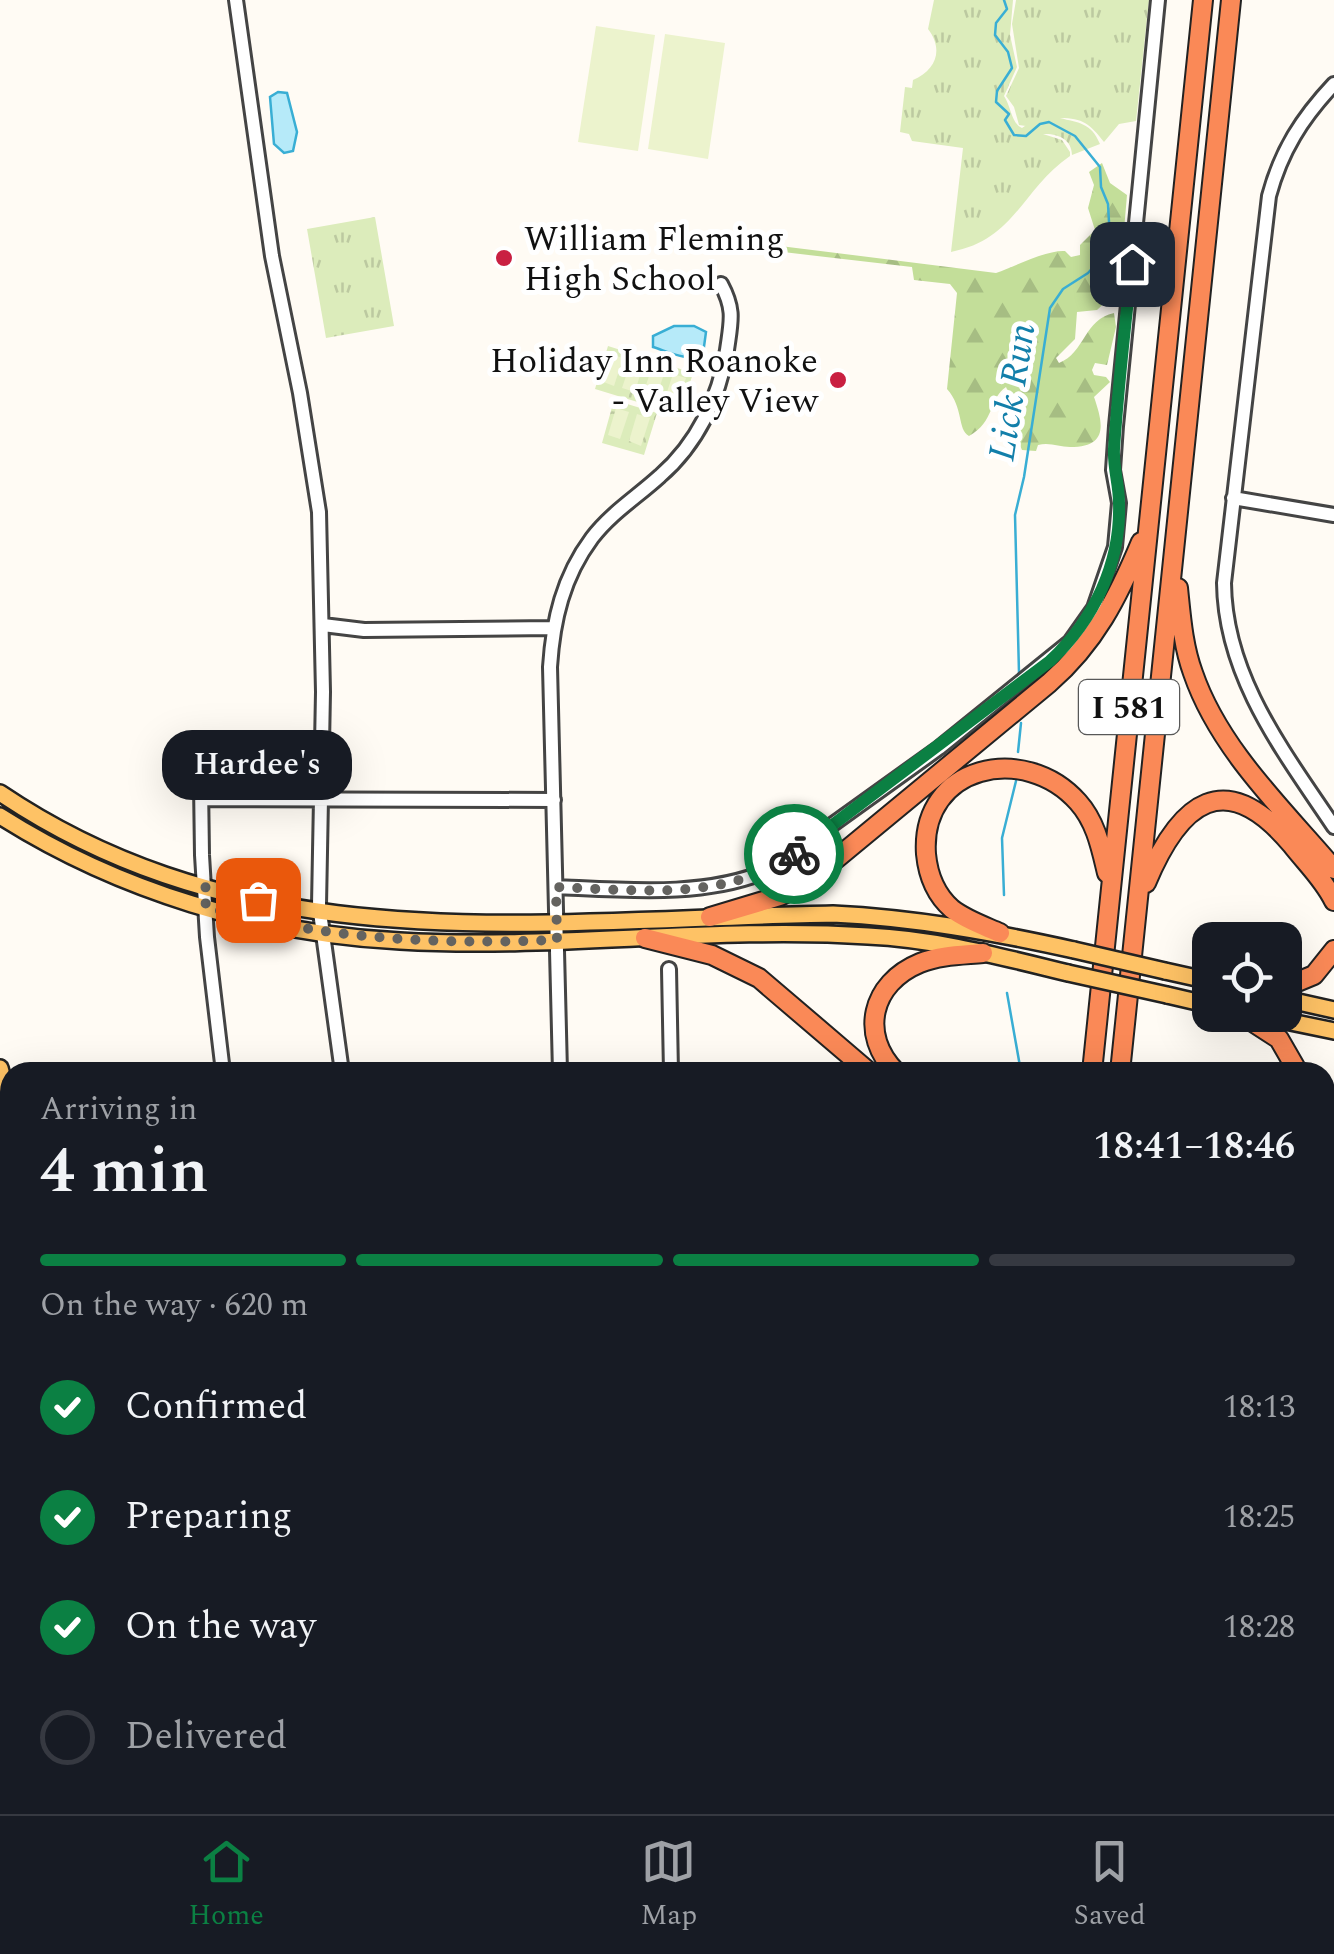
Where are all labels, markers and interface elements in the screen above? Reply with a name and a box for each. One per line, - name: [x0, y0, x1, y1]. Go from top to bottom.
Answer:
- place label: William Fleming High School: [524, 213, 785, 306]
- pin: [1090, 222, 1175, 307]
- icon: home: [1105, 237, 1160, 292]
- marker: William Fleming High School: [493, 247, 515, 269]
- water label: Lick Run: [973, 319, 1052, 465]
- place label: Holiday Inn Roanoke - Valley View: [490, 335, 820, 428]
- marker: Holiday Inn Roanoke - Valley View: [827, 369, 849, 391]
- road number: I 581: [1079, 680, 1179, 734]
- callout: Hardee's: [163, 730, 353, 800]
- text: Hardee's: [193, 740, 321, 789]
- courier: [744, 804, 844, 904]
- icon: bike: [767, 827, 822, 882]
- pin: [216, 858, 301, 943]
- icon: bag: [231, 873, 286, 928]
- map controls: [1192, 922, 1302, 1032]
- button: locate: [1192, 922, 1302, 1032]
- text: Arriving in: [40, 1085, 197, 1134]
- text: 18:41–18:46: [1093, 1118, 1295, 1176]
- text: 4 min: [40, 1122, 209, 1221]
- text: On the way · 620 m: [40, 1281, 308, 1330]
- text: Confirmed: [125, 1378, 307, 1436]
- icon: check: [40, 1380, 95, 1435]
- text: 18:13: [1223, 1383, 1295, 1432]
- text: Preparing: [125, 1488, 292, 1546]
- icon: check: [40, 1490, 95, 1545]
- text: 18:25: [1223, 1493, 1295, 1542]
- text: On the way: [125, 1598, 316, 1656]
- icon: check: [40, 1600, 95, 1655]
- text: 18:28: [1223, 1603, 1295, 1652]
- text: Delivered: [125, 1708, 287, 1766]
- tab: Home: [188, 1834, 264, 1937]
- tab: Map: [641, 1834, 697, 1937]
- tab: Saved: [1074, 1834, 1146, 1937]

